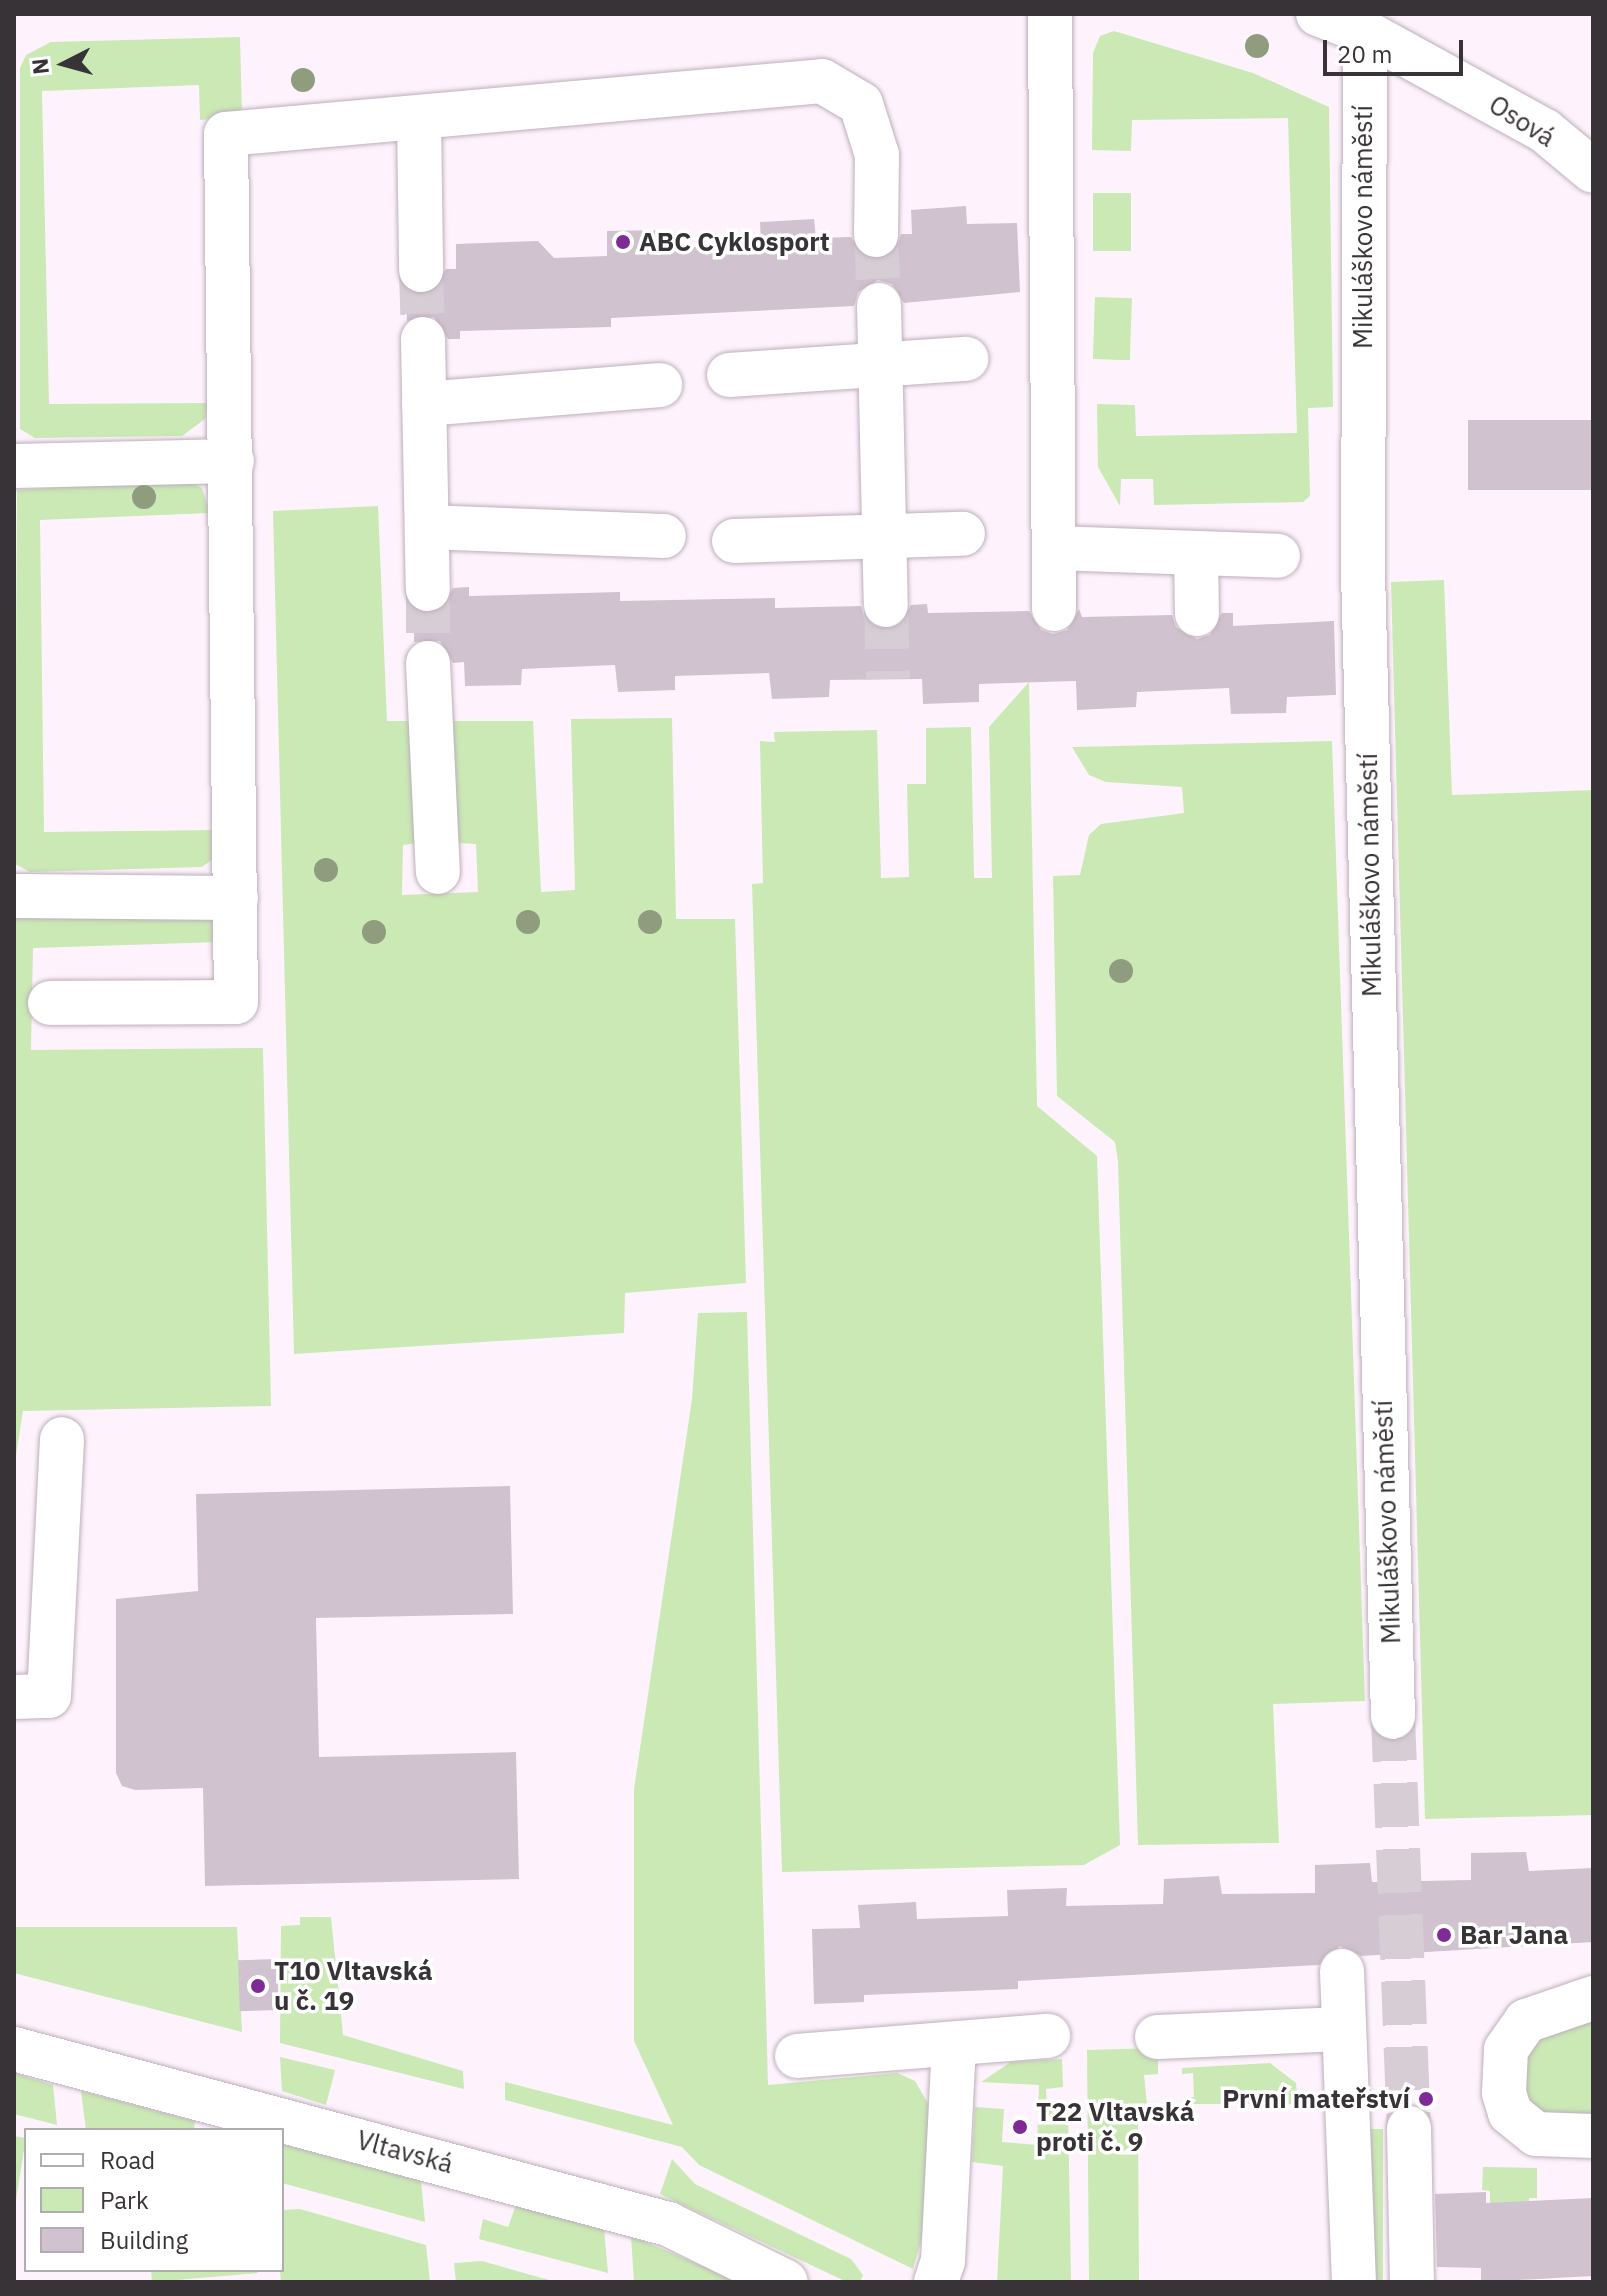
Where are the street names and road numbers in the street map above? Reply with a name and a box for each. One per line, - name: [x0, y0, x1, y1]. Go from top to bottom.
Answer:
- street label: Osová: [1483, 89, 1561, 153]
- street label: Mikuláškovo náměstí: [1347, 105, 1379, 349]
- street label: Mikuláškovo náměstí: [1352, 753, 1388, 997]
- street label: Mikuláškovo náměstí: [1367, 1399, 1407, 1645]
- street label: Vltavská: [353, 2124, 457, 2180]

